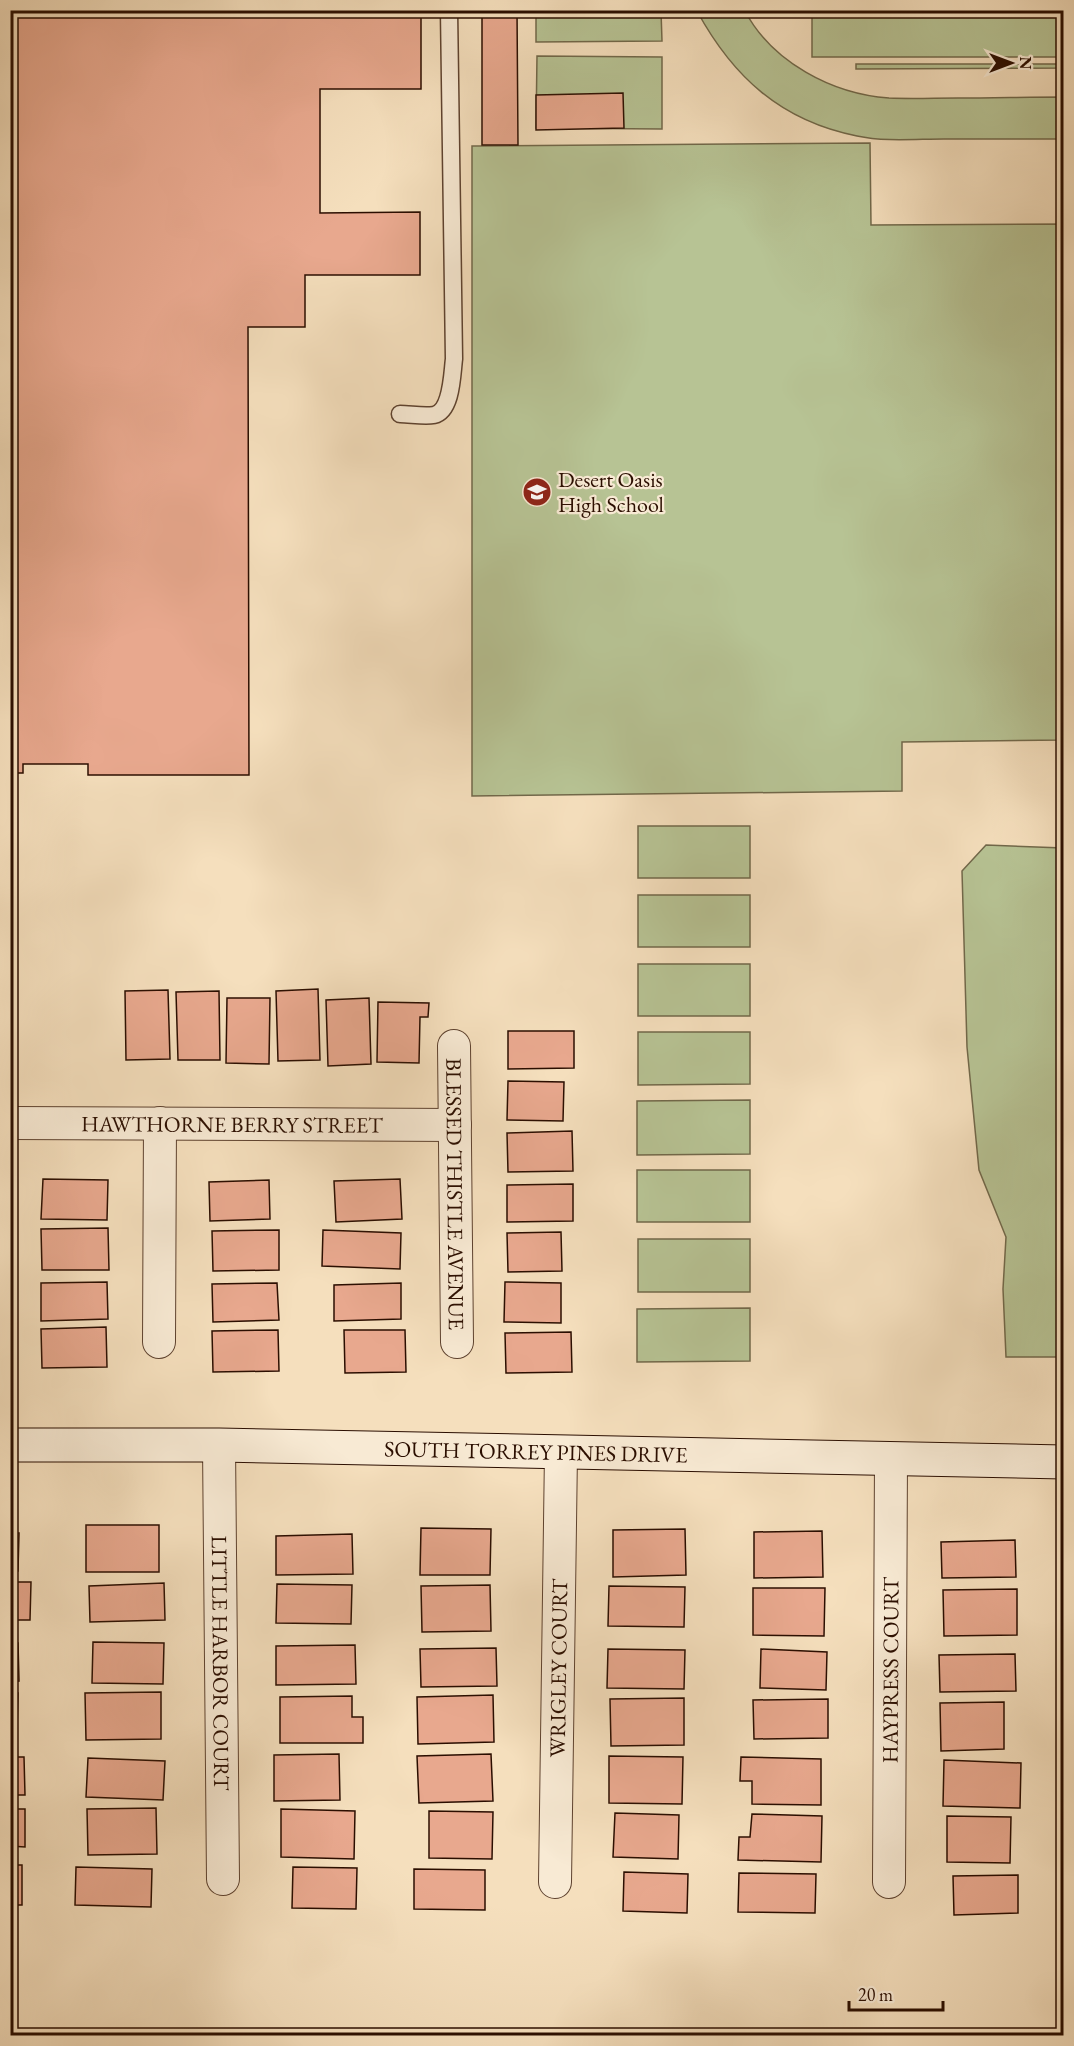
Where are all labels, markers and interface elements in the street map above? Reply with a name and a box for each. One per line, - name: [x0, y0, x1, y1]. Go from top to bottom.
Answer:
- north arrow: [981, 33, 1041, 93]
- text: N: [1015, 57, 1036, 70]
- place label: Desert Oasis High School: [558, 465, 664, 519]
- school or university icon: Desert Oasis High School: [521, 476, 553, 508]
- street label: BLESSED THISTLE AVENUE: [440, 1058, 471, 1330]
- street label: HAWTHORNE BERRY STREET: [81, 1109, 383, 1139]
- street label: SOUTH TORREY PINES DRIVE: [384, 1434, 688, 1469]
- street label: LITTLE HARBOR COURT: [205, 1535, 237, 1791]
- street label: HAYPRESS COURT: [875, 1577, 905, 1763]
- street label: WRIGLEY COURT: [542, 1578, 574, 1758]
- scale bar: [849, 1974, 944, 2012]
- text: 20 m: [858, 1983, 893, 2006]

